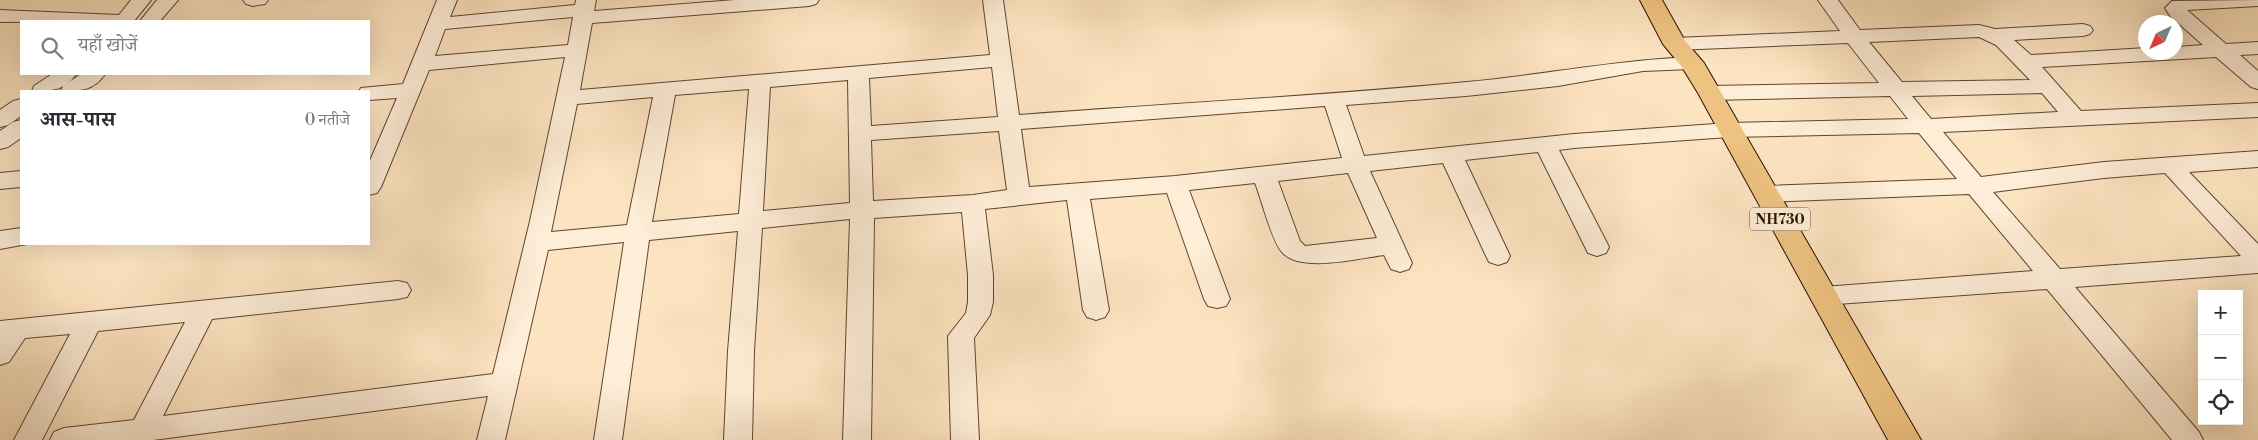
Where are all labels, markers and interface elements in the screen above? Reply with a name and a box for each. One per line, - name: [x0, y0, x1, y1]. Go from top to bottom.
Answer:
- north arrow: [2138, 15, 2183, 60]
- search box: [20, 20, 370, 75]
- text: यहाँ खोजें: [78, 33, 138, 57]
- icon: search: [38, 34, 66, 62]
- text: आस-पास: [40, 107, 115, 133]
- text: 0 नतीजे: [305, 110, 350, 130]
- road number: NH730: [1750, 208, 1810, 230]
- map controls: [2198, 290, 2243, 425]
- button: +: [2198, 290, 2243, 335]
- button: −: [2198, 335, 2243, 380]
- button: locate: [2198, 380, 2243, 425]

